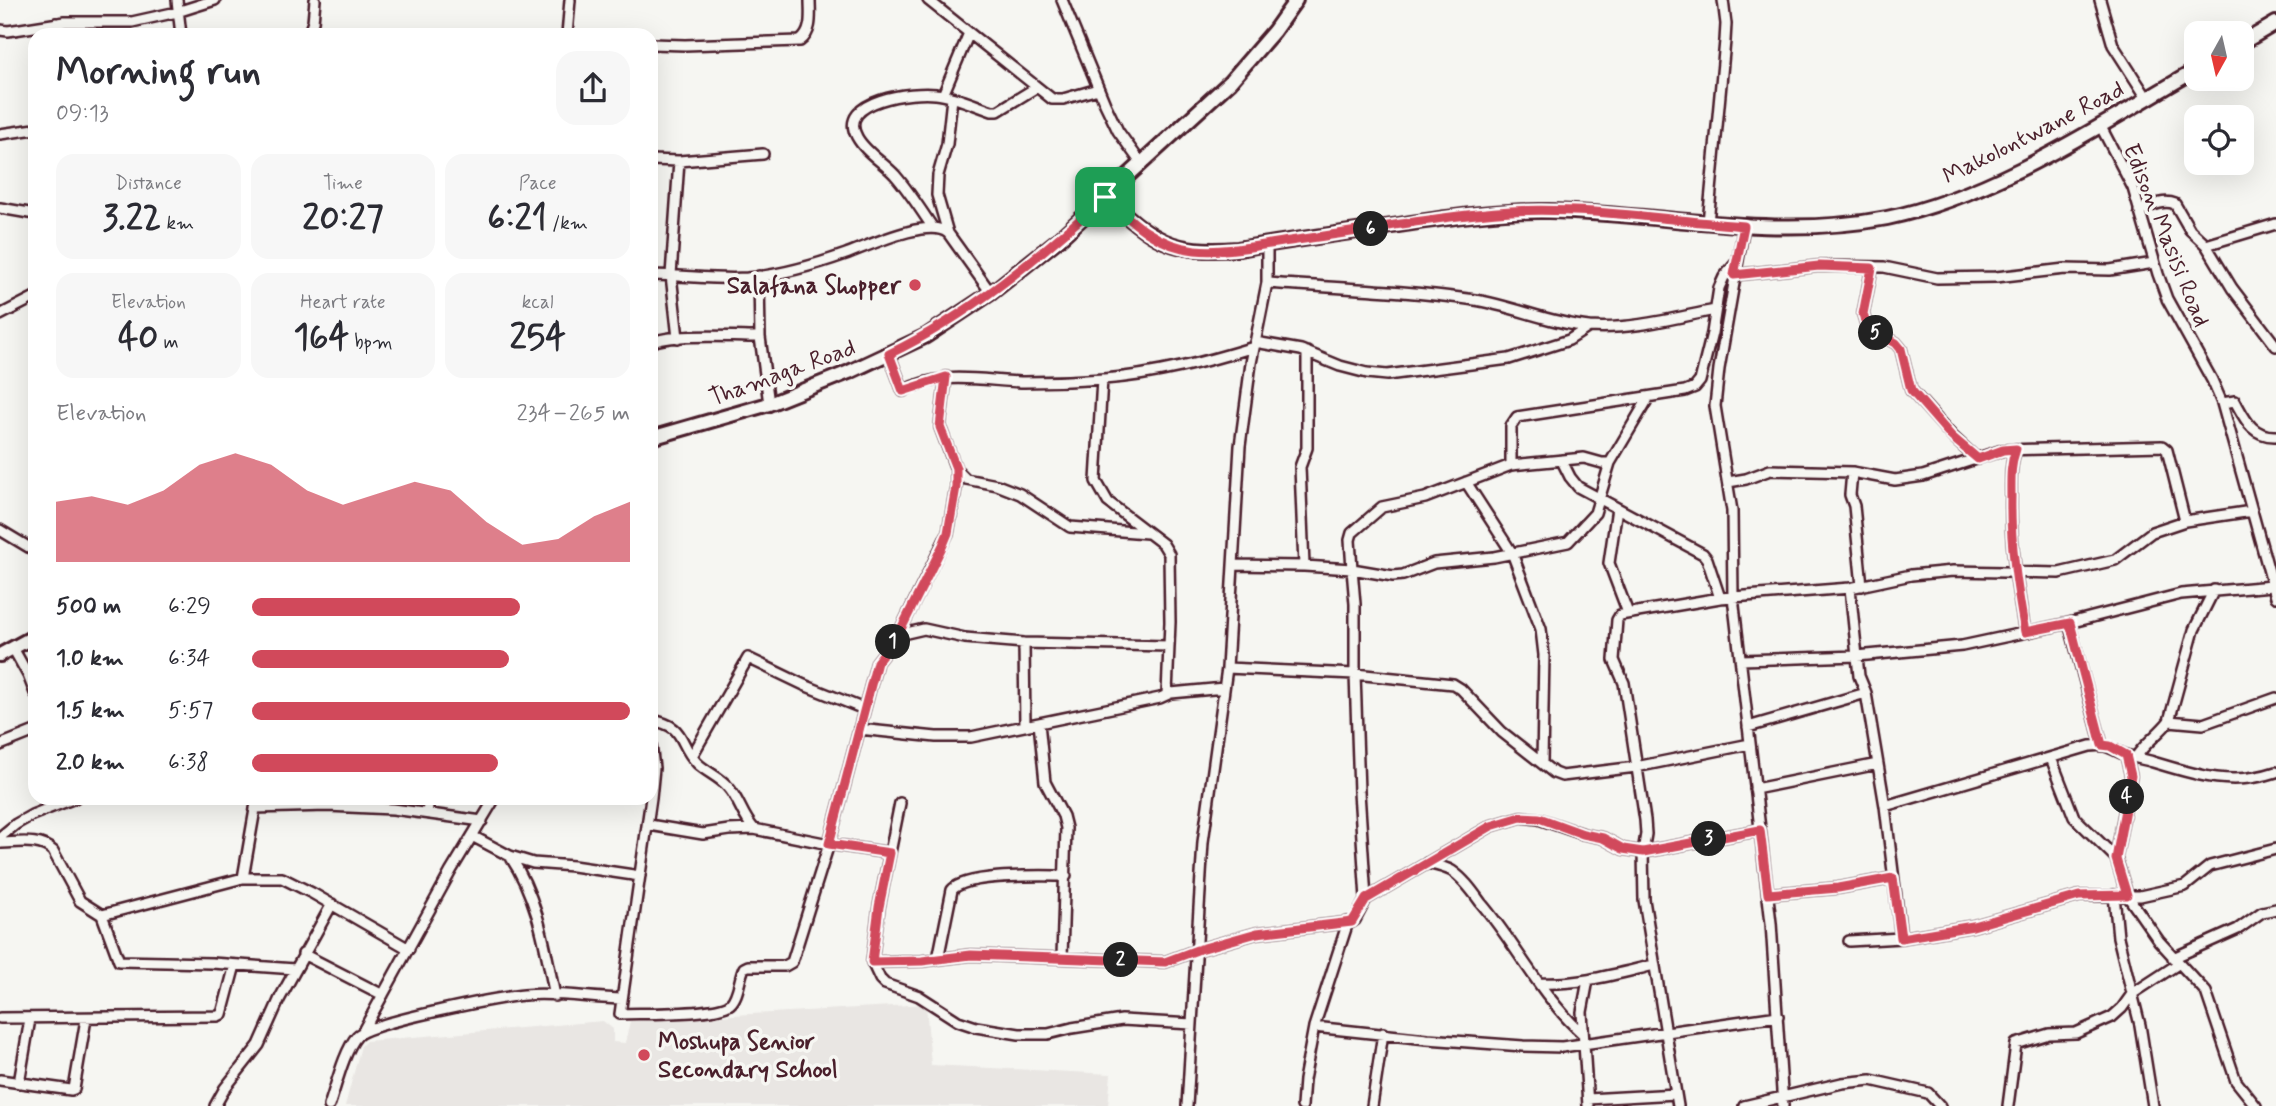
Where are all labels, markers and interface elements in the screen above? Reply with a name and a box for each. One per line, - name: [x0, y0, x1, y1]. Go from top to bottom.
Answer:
- north arrow: [2184, 21, 2254, 91]
- map controls: [2184, 21, 2254, 175]
- text: Morning run: [56, 48, 261, 97]
- button: share: [556, 51, 630, 125]
- street label: Makolontwane Road: [1938, 74, 2130, 192]
- text: 09:13: [56, 99, 109, 129]
- button: locate: [2184, 105, 2254, 175]
- street label: Edison Masisi Road: [2115, 139, 2217, 332]
- pin: [1075, 167, 1135, 227]
- text: Distance: [115, 171, 182, 196]
- text: Time: [323, 171, 363, 196]
- text: Pace: [519, 171, 557, 196]
- icon: arrive: [1086, 178, 1124, 216]
- text: 3.22: [103, 196, 161, 242]
- text: 20:27: [302, 196, 384, 242]
- text: 6:21: [487, 196, 547, 242]
- text: km: [161, 211, 194, 236]
- text: /km: [547, 211, 588, 236]
- pin: 6: [1354, 212, 1388, 246]
- text: 6: [1366, 216, 1375, 241]
- place label: Salafana Shopper: [727, 271, 902, 302]
- marker: Salafana Shopper: [907, 277, 923, 293]
- text: Elevation: [111, 290, 186, 315]
- text: Heart rate: [300, 290, 386, 315]
- text: kcal: [522, 290, 554, 315]
- text: 40: [118, 315, 158, 361]
- text: 164: [293, 315, 349, 361]
- text: 254: [509, 315, 566, 361]
- pin: 5: [1858, 316, 1894, 350]
- text: 5: [1870, 320, 1881, 345]
- text: m: [158, 330, 179, 355]
- text: bpm: [349, 330, 393, 355]
- street label: Thamaga Road: [705, 333, 860, 414]
- text: Elevation: [56, 399, 147, 429]
- text: 234–265 m: [516, 399, 630, 429]
- text: 500 m: [56, 592, 121, 622]
- text: 6:29: [168, 592, 211, 622]
- pin: 1: [876, 624, 910, 660]
- text: 1: [888, 629, 897, 654]
- text: 1.0 km: [56, 644, 124, 674]
- text: 6:34: [168, 644, 210, 674]
- text: 1.5 km: [56, 696, 125, 726]
- text: 5:57: [168, 696, 213, 726]
- text: 2.0 km: [56, 748, 125, 778]
- text: 6:38: [168, 748, 209, 778]
- pin: 4: [2110, 780, 2144, 814]
- text: 4: [2121, 784, 2132, 809]
- pin: 3: [1692, 822, 1726, 856]
- text: 3: [1704, 826, 1713, 851]
- pin: 2: [1104, 942, 1138, 978]
- text: 2: [1116, 947, 1125, 972]
- place label: Moshupa Senior Secondary School: [658, 1027, 838, 1086]
- marker: Moshupa Senior Secondary School: [636, 1047, 652, 1063]

